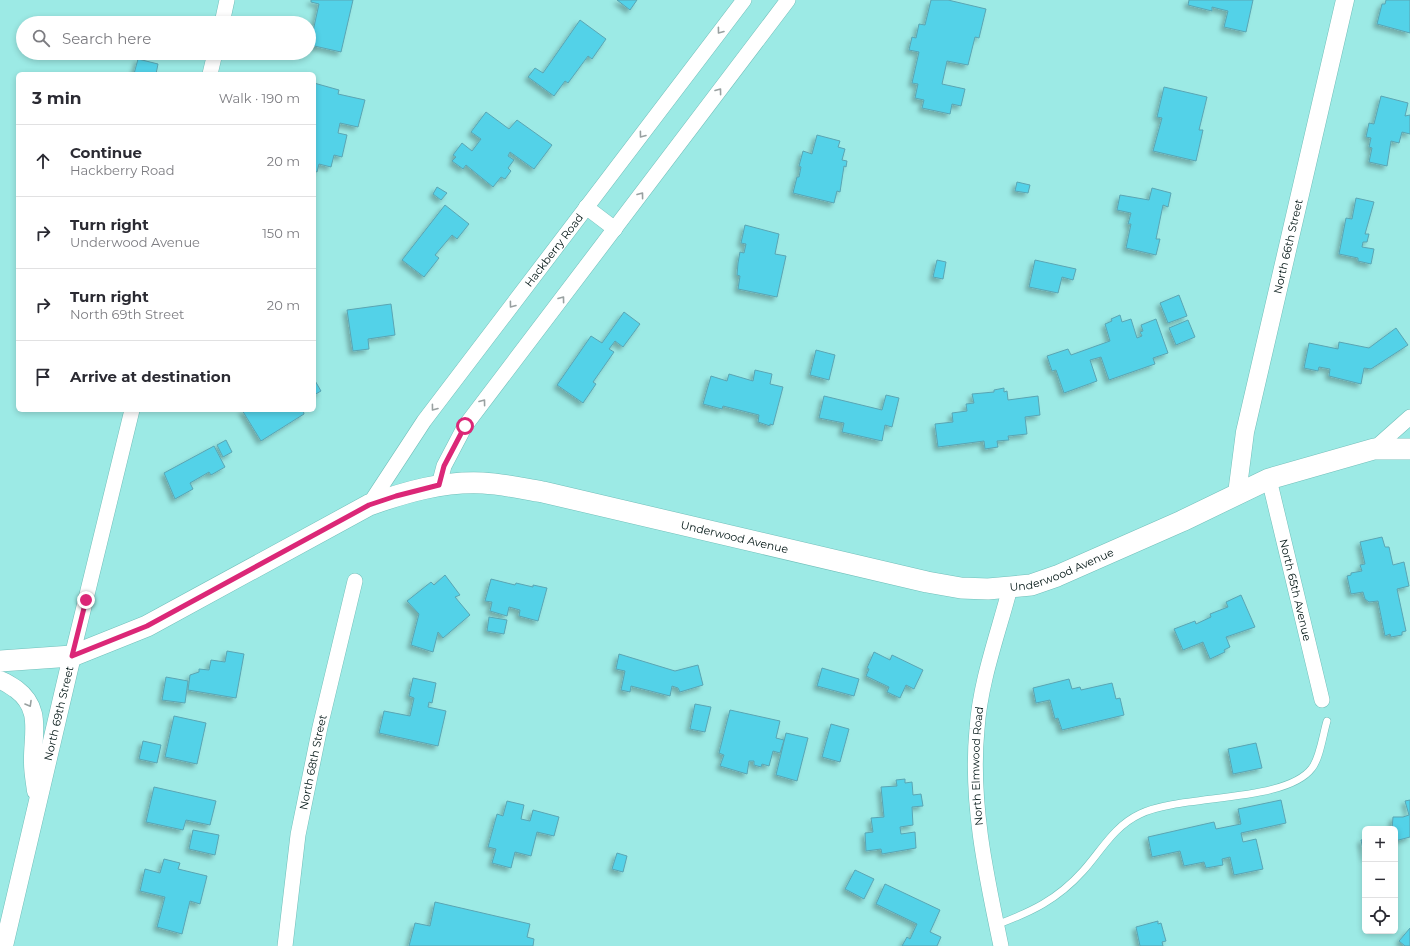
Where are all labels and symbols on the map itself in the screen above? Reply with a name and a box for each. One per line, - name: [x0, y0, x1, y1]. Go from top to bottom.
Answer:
- one-way arrow: [718, 27, 725, 34]
- one-way arrow: [714, 89, 721, 96]
- one-way arrow: [640, 130, 647, 137]
- one-way arrow: [636, 193, 643, 200]
- street label: North 66th Street: [1270, 197, 1306, 295]
- street label: Hackberry Road: [521, 211, 586, 290]
- one-way arrow: [557, 296, 564, 303]
- one-way arrow: [510, 300, 517, 307]
- one-way arrow: [478, 399, 485, 406]
- one-way arrow: [431, 404, 438, 411]
- route start: [456, 417, 474, 435]
- street label: Underwood Avenue: [679, 517, 790, 556]
- street label: North 65th Avenue: [1277, 537, 1315, 643]
- street label: Underwood Avenue: [1009, 545, 1116, 594]
- route end: [77, 591, 95, 609]
- street label: North 69th Street: [41, 664, 77, 762]
- one-way arrow: [25, 700, 32, 707]
- street label: North Elmwood Road: [968, 706, 986, 827]
- street label: North 68th Street: [296, 713, 330, 811]

